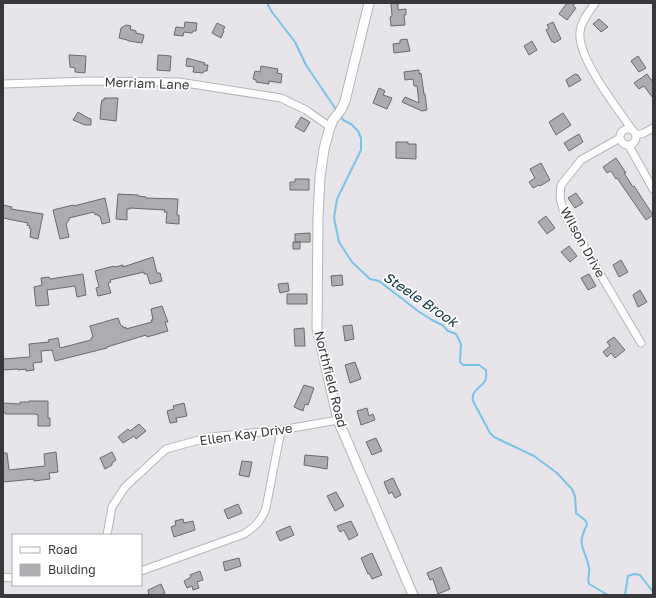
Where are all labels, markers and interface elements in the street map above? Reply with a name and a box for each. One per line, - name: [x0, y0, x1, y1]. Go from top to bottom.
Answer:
- street label: Merriam Lane: [104, 74, 190, 92]
- street label: Wilson Drive: [557, 204, 609, 280]
- water label: Steele Brook: [381, 268, 463, 331]
- street label: Northfield Road: [311, 329, 351, 429]
- street label: Ellen Kay Drive: [199, 420, 293, 448]
- legend: [12, 534, 142, 586]
- text: Road: [48, 542, 77, 557]
- text: Building: [48, 562, 96, 577]

